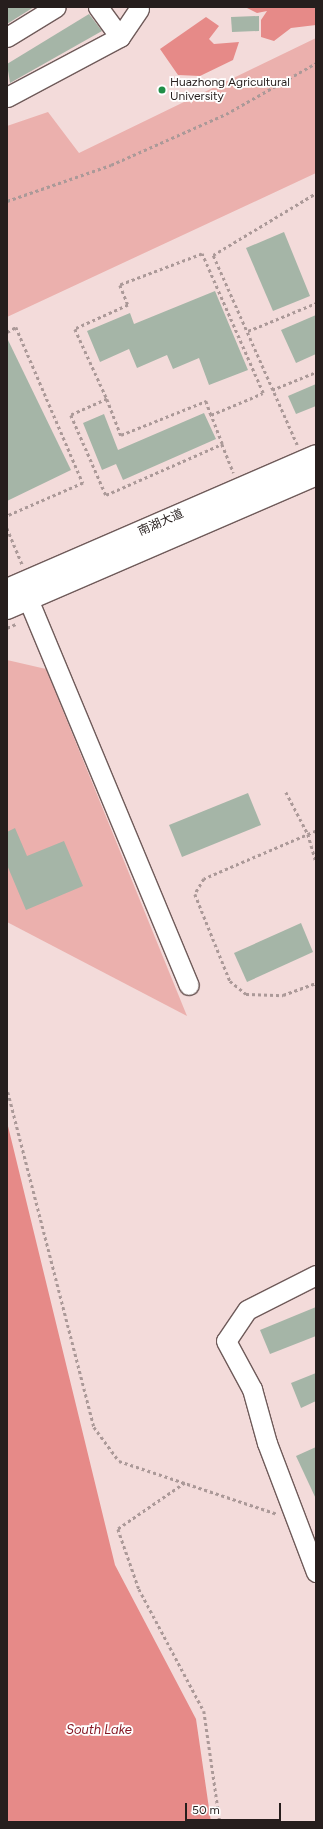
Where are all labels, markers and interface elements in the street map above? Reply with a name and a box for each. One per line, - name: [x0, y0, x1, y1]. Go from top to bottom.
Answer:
- place label: Huazhong Agricultural University: [170, 76, 290, 104]
- marker: Huazhong Agricultural University: [157, 85, 167, 95]
- street label: 南湖大道: [136, 507, 186, 539]
- water label: South Lake: [66, 1722, 132, 1738]
- scale bar: [187, 1795, 283, 1821]
- text: 50 m: [192, 1803, 220, 1817]

